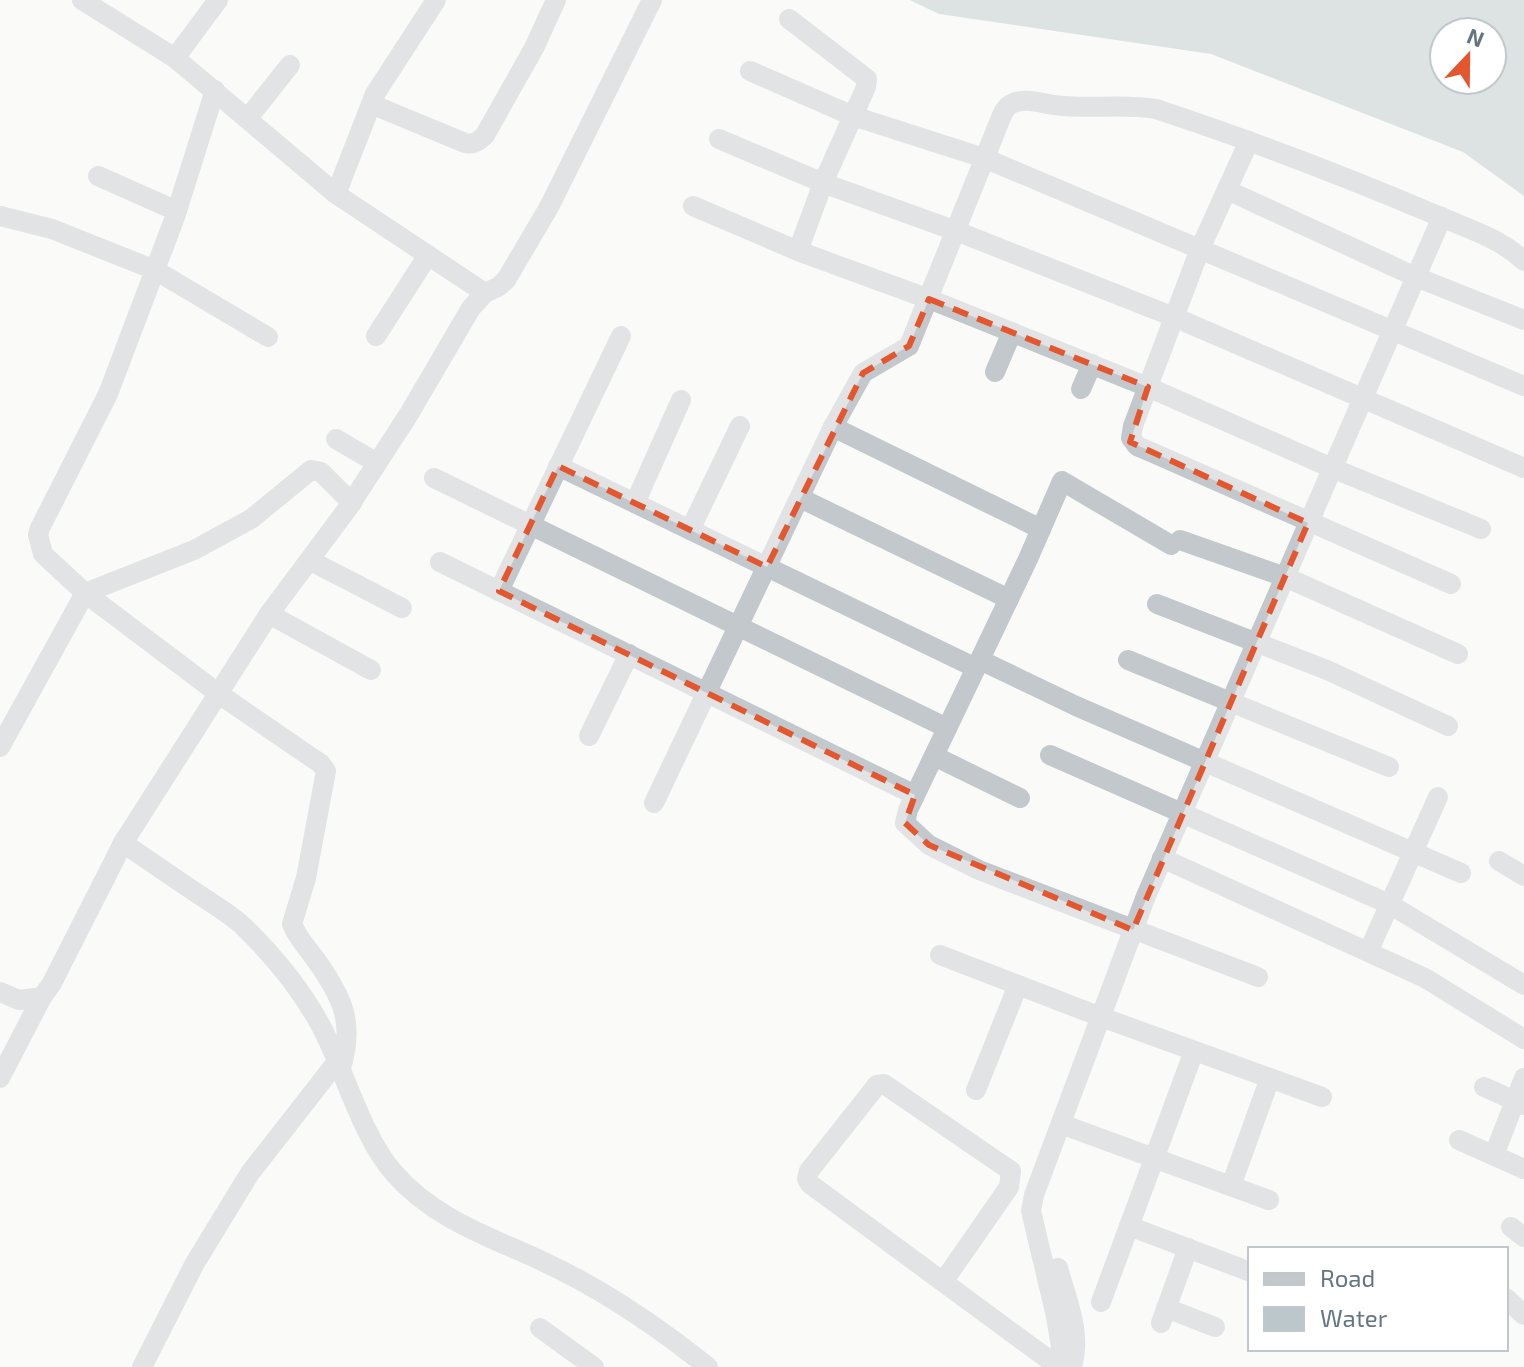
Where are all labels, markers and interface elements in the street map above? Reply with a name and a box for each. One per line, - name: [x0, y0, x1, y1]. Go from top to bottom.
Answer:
- north arrow: [1428, 16, 1508, 96]
- text: N: [1464, 21, 1488, 52]
- legend: [1248, 1247, 1508, 1351]
- text: Road: [1320, 1263, 1375, 1292]
- text: Water: [1320, 1303, 1388, 1332]

